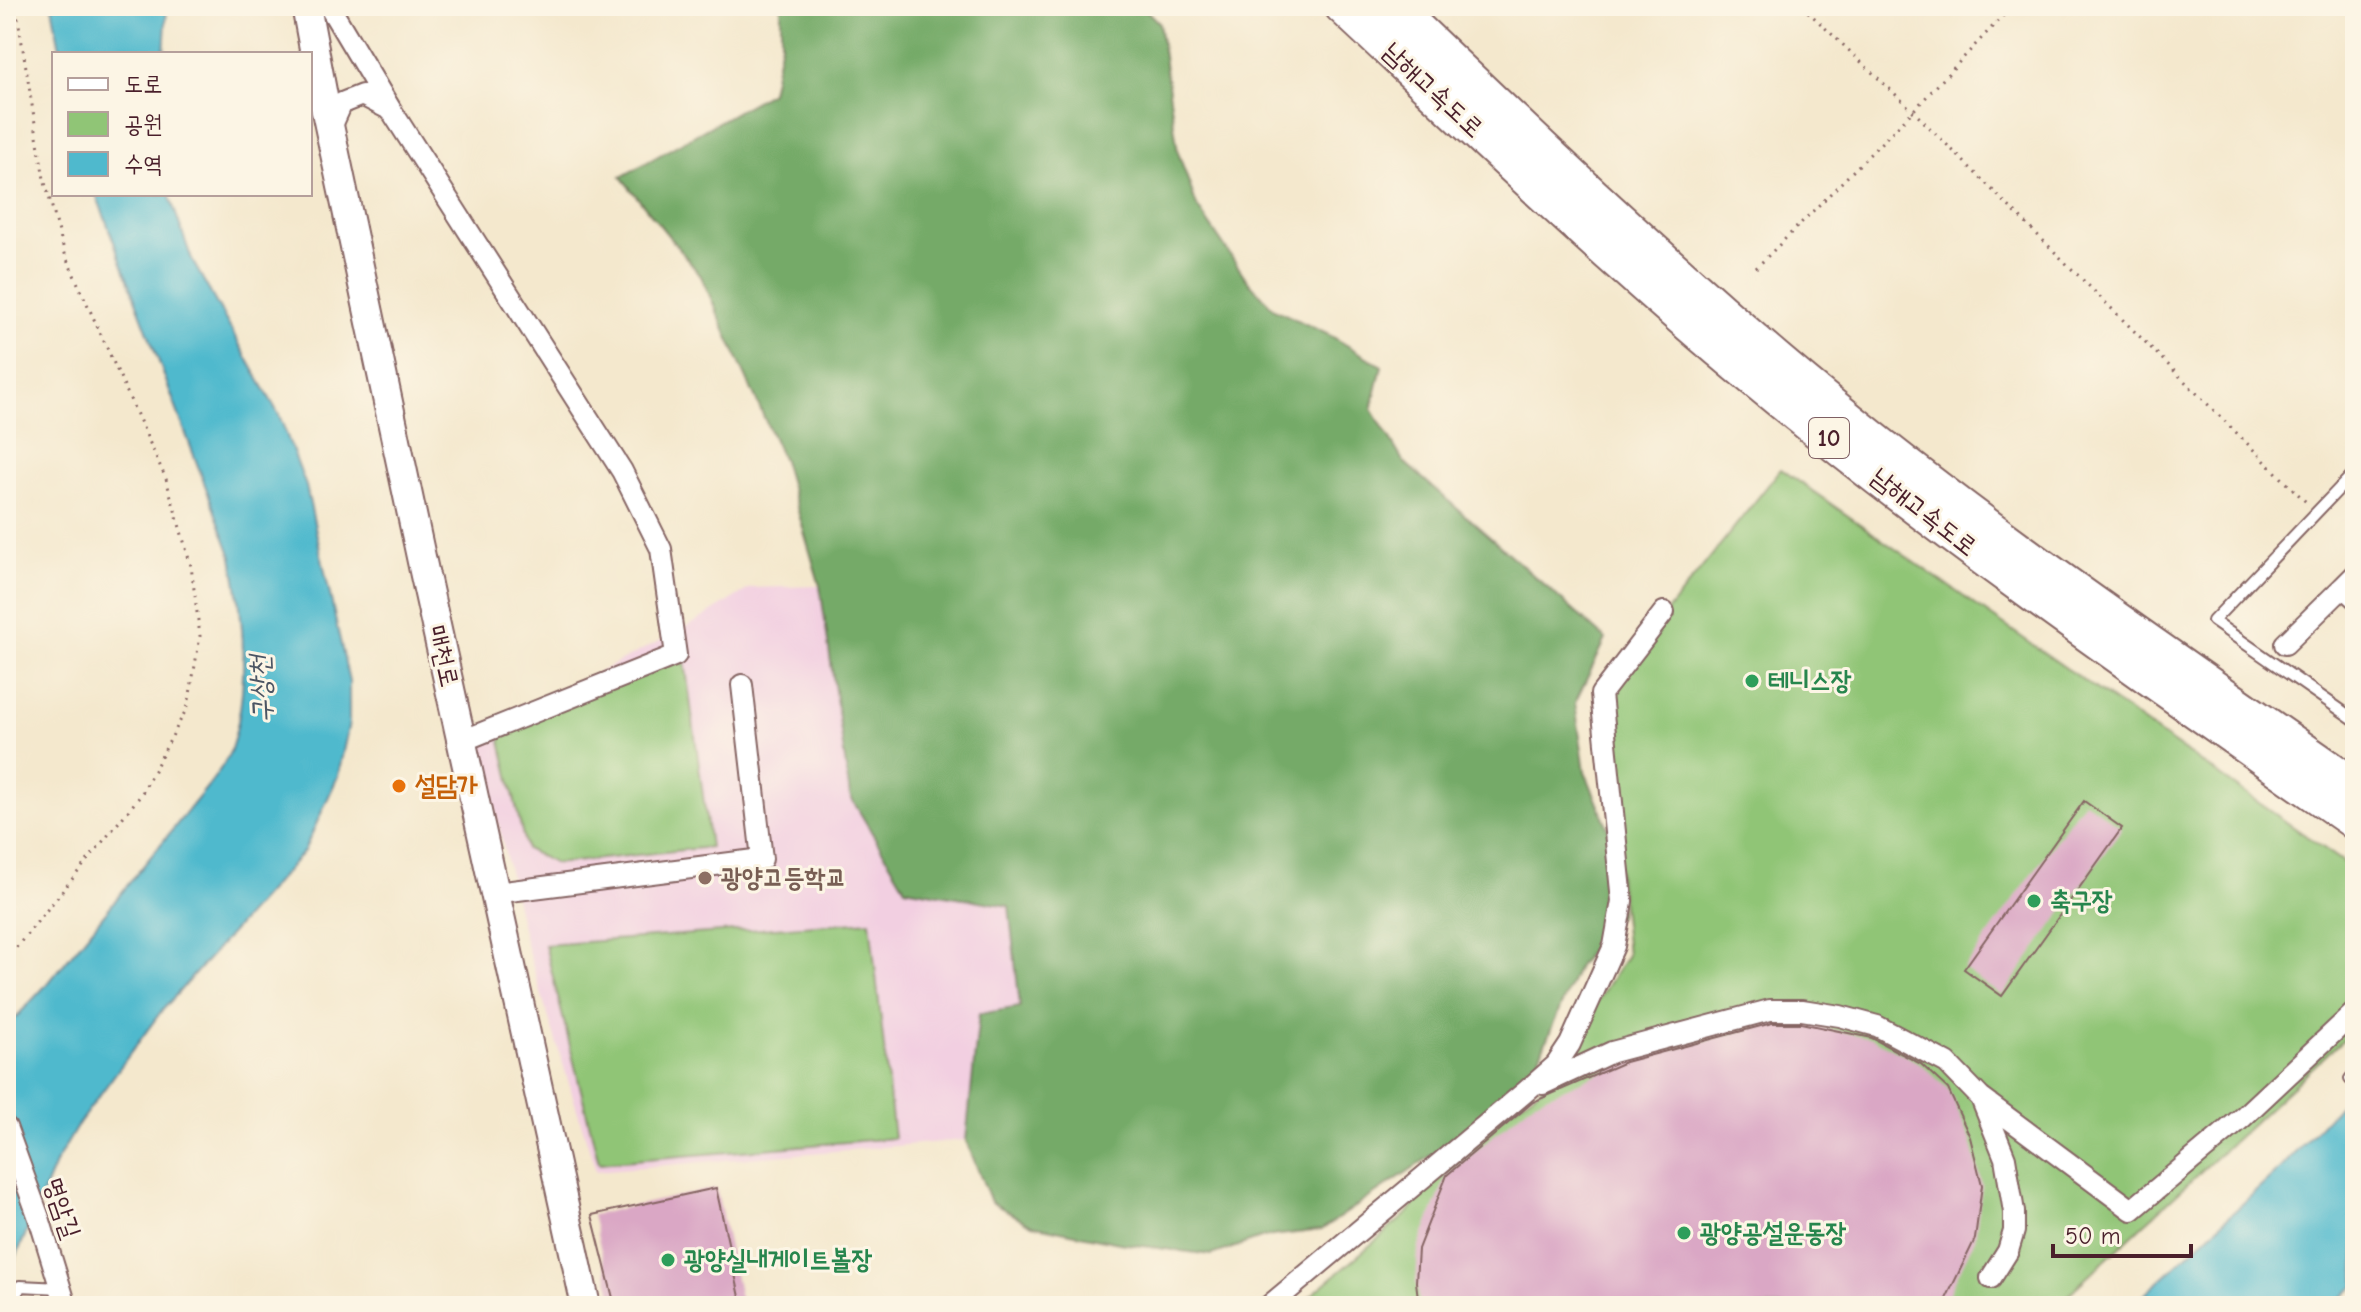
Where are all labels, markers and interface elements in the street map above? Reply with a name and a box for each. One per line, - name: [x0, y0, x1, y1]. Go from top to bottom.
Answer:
- street label: 남해고속도로: [1377, 36, 1489, 144]
- legend: [52, 52, 312, 196]
- text: 도로: [124, 70, 163, 98]
- text: 공원: [124, 110, 163, 138]
- text: 수역: [124, 150, 163, 178]
- road number: 10: [1809, 418, 1849, 458]
- street label: 남해고속도로: [1865, 462, 1983, 562]
- street label: 매천로: [421, 622, 465, 690]
- water label: 구상천: [243, 652, 279, 724]
- place label: 테니스장: [1768, 666, 1852, 696]
- marker: 테니스장: [1743, 672, 1761, 690]
- place label: 설담가: [415, 771, 478, 801]
- marker: 설담가: [390, 777, 408, 795]
- place label: 광양고등학교: [721, 863, 847, 893]
- marker: 광양고등학교: [696, 869, 714, 887]
- place label: 축구장: [2050, 886, 2113, 916]
- marker: 축구장: [2025, 892, 2043, 910]
- street label: 명암길: [38, 1173, 86, 1243]
- scale bar: [2053, 1208, 2191, 1258]
- place label: 광양공설운동장: [1700, 1218, 1847, 1248]
- text: 50 m: [2065, 1222, 2121, 1250]
- marker: 광양공설운동장: [1675, 1224, 1693, 1242]
- place label: 광양실내게이트볼장: [684, 1245, 872, 1275]
- marker: 광양실내게이트볼장: [659, 1251, 677, 1269]

